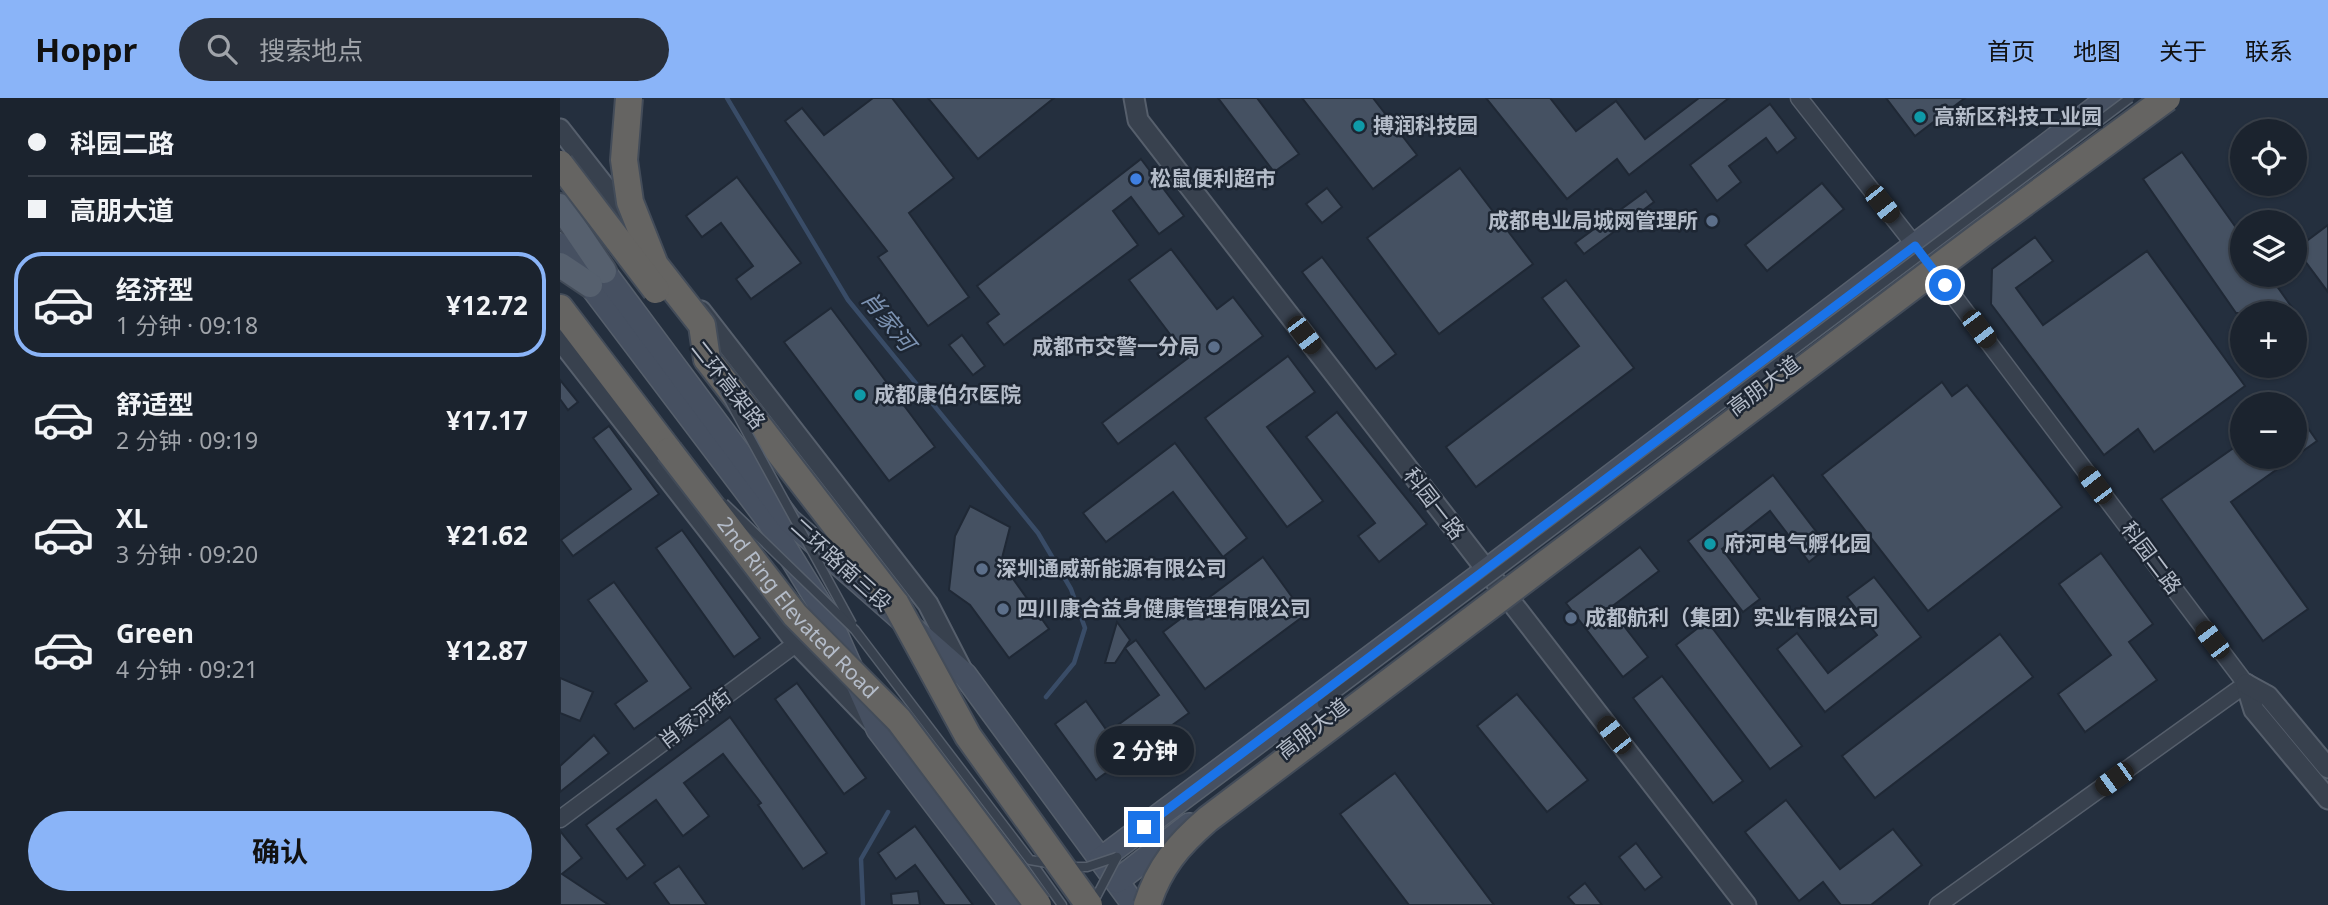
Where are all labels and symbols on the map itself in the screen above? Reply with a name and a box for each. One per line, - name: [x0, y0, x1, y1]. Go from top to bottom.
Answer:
- place label: 高新区科技工业园: [1934, 102, 2102, 130]
- marker: 高新区科技工业园: [1912, 109, 1928, 125]
- place label: 搏润科技园: [1373, 111, 1478, 139]
- marker: 搏润科技园: [1351, 118, 1367, 134]
- place label: 松鼠便利超市: [1150, 164, 1276, 192]
- marker: 松鼠便利超市: [1128, 171, 1144, 187]
- car: [1861, 181, 1904, 227]
- place label: 成都电业局城网管理所: [1488, 206, 1698, 234]
- marker: 成都电业局城网管理所: [1704, 213, 1720, 229]
- route start: [1929, 269, 1961, 301]
- water label: 肖家河: [855, 283, 925, 360]
- car: [1958, 306, 2001, 352]
- car: [1283, 312, 1326, 358]
- place label: 成都市交警一分局: [1032, 332, 1200, 360]
- street label: 二环高架路: [685, 334, 772, 434]
- marker: 成都市交警一分局: [1206, 339, 1222, 355]
- street label: 高朋大道: [1721, 349, 1805, 422]
- place label: 成都康伯尔医院: [874, 380, 1021, 408]
- marker: 成都康伯尔医院: [852, 387, 868, 403]
- street label: 科园一路: [1398, 462, 1472, 545]
- car: [2074, 462, 2117, 508]
- street label: 2nd Ring Elevated Road: [712, 511, 885, 704]
- street label: 二环路南三段: [785, 512, 898, 617]
- street label: 科园二路: [2115, 515, 2188, 599]
- place label: 府河电气孵化园: [1724, 529, 1871, 557]
- marker: 府河电气孵化园: [1702, 536, 1718, 552]
- place label: 深圳通威新能源有限公司: [996, 554, 1227, 582]
- marker: 深圳通威新能源有限公司: [974, 561, 990, 577]
- place label: 四川康合益身健康管理有限公司: [1017, 594, 1311, 622]
- marker: 四川康合益身健康管理有限公司: [995, 601, 1011, 617]
- place label: 成都航利（集团）实业有限公司: [1585, 603, 1879, 631]
- marker: 成都航利（集团）实业有限公司: [1563, 610, 1579, 626]
- car: [2191, 617, 2234, 663]
- street label: 肖家河街: [652, 682, 736, 755]
- street label: 高朋大道: [1271, 691, 1354, 765]
- car: [1593, 712, 1636, 758]
- callout: 2 分钟: [1095, 726, 1193, 774]
- car: [2091, 758, 2138, 800]
- route end: [1128, 811, 1160, 843]

